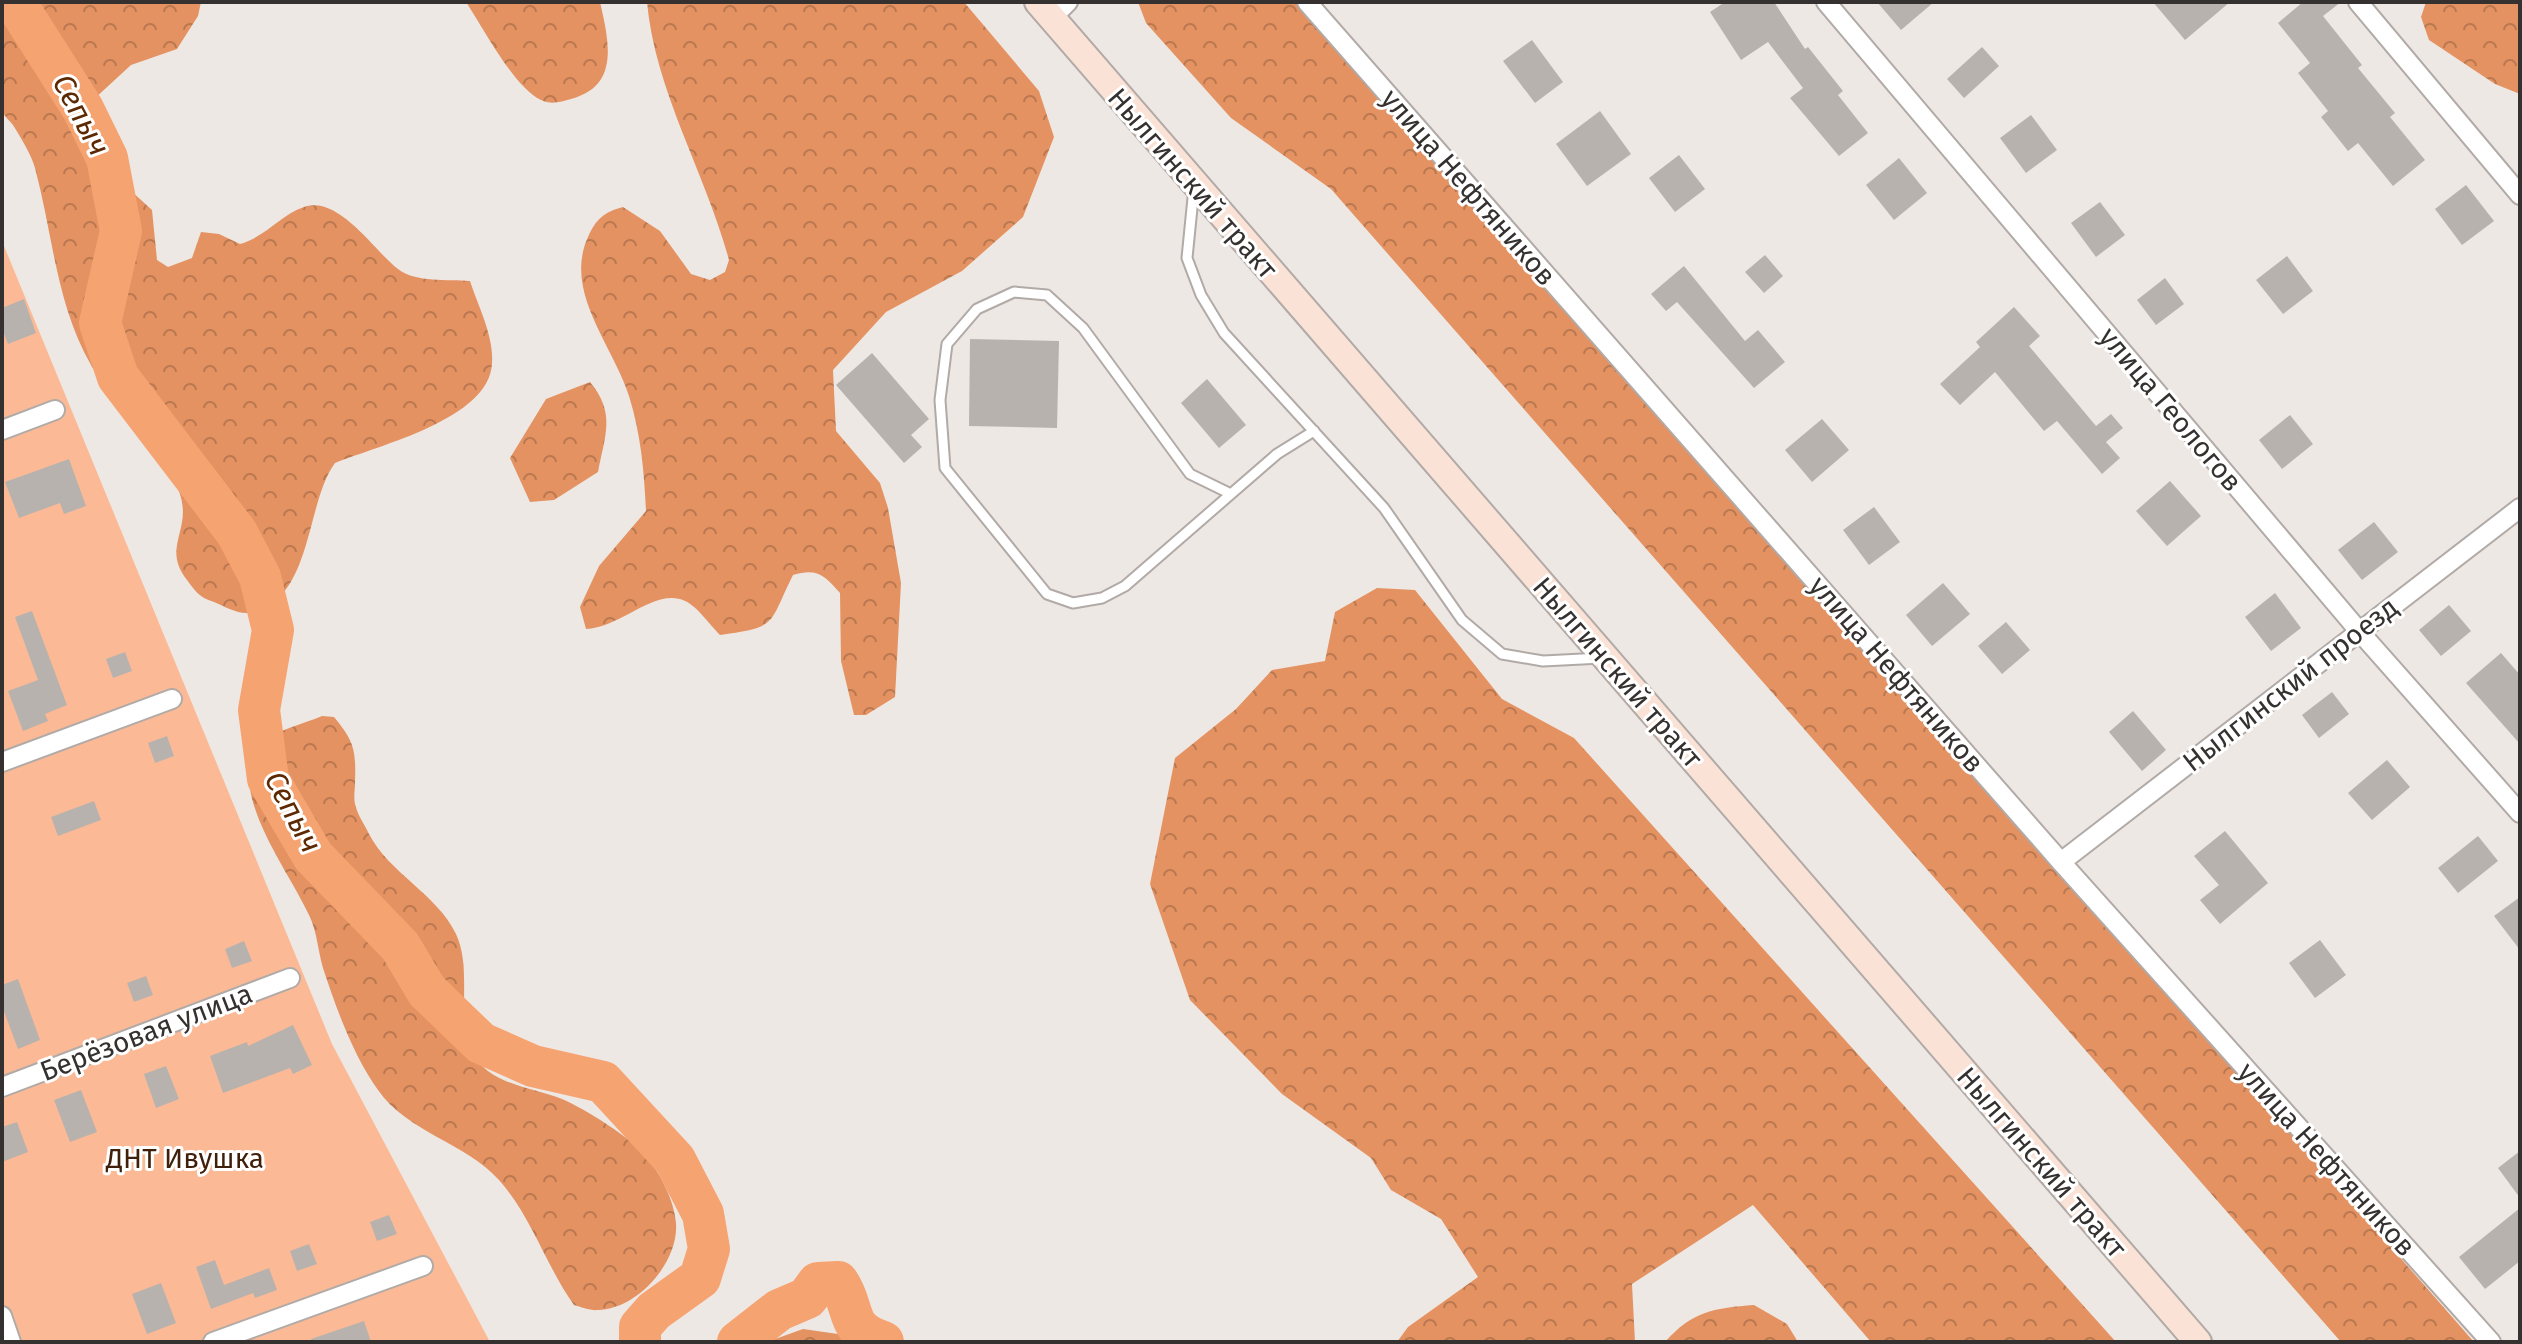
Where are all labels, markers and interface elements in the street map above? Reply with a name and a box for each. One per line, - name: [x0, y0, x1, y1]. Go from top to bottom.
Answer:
- water label: Сепыч: [45, 68, 117, 162]
- street label: Нылгинский тракт: [1101, 81, 1285, 286]
- street label: улица Нефтяников: [1374, 82, 1563, 292]
- street label: улица Геологов: [2092, 321, 2249, 498]
- street label: улица Нефтяников: [1802, 569, 1991, 779]
- street label: Нылгинский тракт: [1526, 570, 1710, 775]
- street label: Нылгинский проезд: [2176, 590, 2404, 779]
- water label: Сепыч: [257, 765, 329, 859]
- street label: Берёзовая улица: [35, 977, 257, 1088]
- street label: улица Нефтяников: [2231, 1056, 2422, 1263]
- street label: Нылгинский тракт: [1950, 1060, 2134, 1265]
- park label: ДНТ Ивушка: [105, 1142, 264, 1175]

